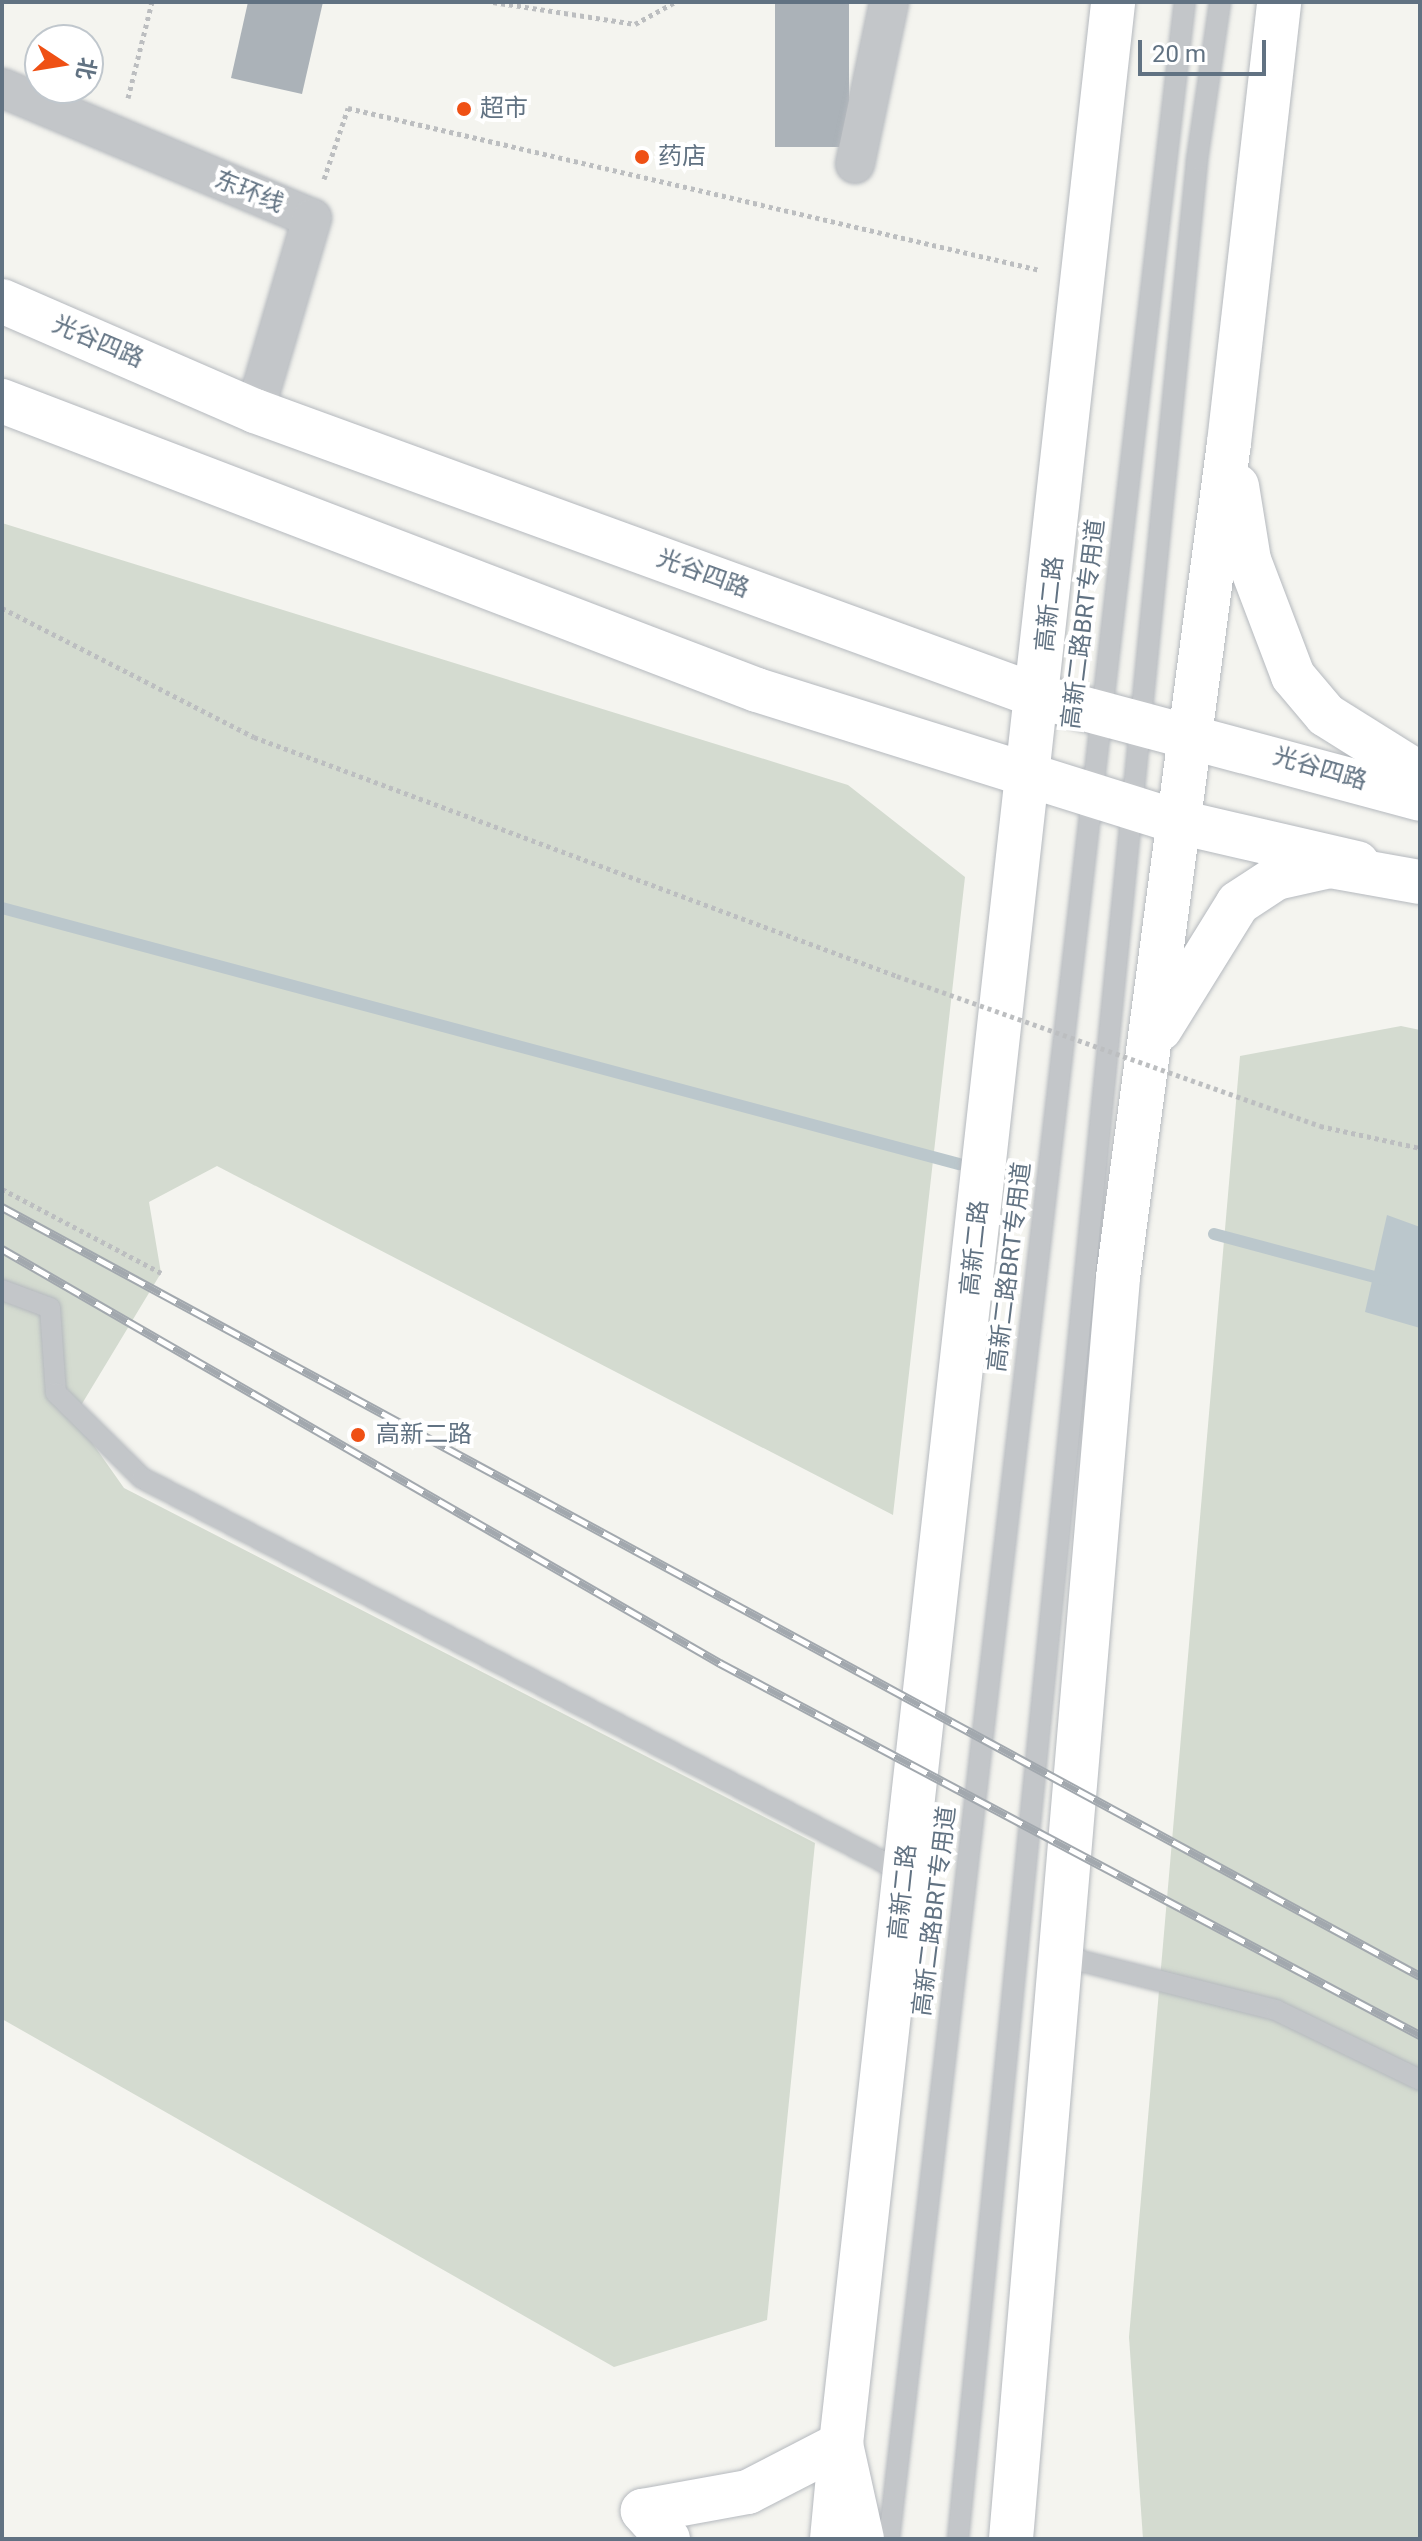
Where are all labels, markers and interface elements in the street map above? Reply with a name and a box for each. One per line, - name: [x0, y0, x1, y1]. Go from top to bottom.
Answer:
- north arrow: [24, 24, 104, 104]
- scale bar: [1142, 24, 1270, 74]
- text: 20 m: [1152, 40, 1206, 68]
- text: 北: [71, 55, 101, 82]
- place label: 超市: [480, 95, 528, 123]
- marker: 超市: [455, 100, 473, 118]
- place label: 药店: [658, 143, 706, 171]
- marker: 药店: [633, 148, 651, 166]
- street label: 东环线: [210, 165, 288, 219]
- street label: 光谷四路: [48, 310, 148, 374]
- street label: 高新二路BRT专用道: [1057, 517, 1111, 731]
- street label: 光谷四路: [653, 544, 753, 604]
- street label: 高新二路: [1031, 555, 1069, 653]
- street label: 光谷四路: [1270, 742, 1370, 796]
- street label: 高新二路BRT专用道: [983, 1160, 1037, 1374]
- street label: 高新二路: [956, 1199, 994, 1297]
- place label: 高新二路: [376, 1421, 472, 1449]
- marker: 高新二路: [347, 1424, 369, 1446]
- street label: 高新二路BRT专用道: [908, 1804, 962, 2018]
- street label: 高新二路: [884, 1843, 922, 1941]

